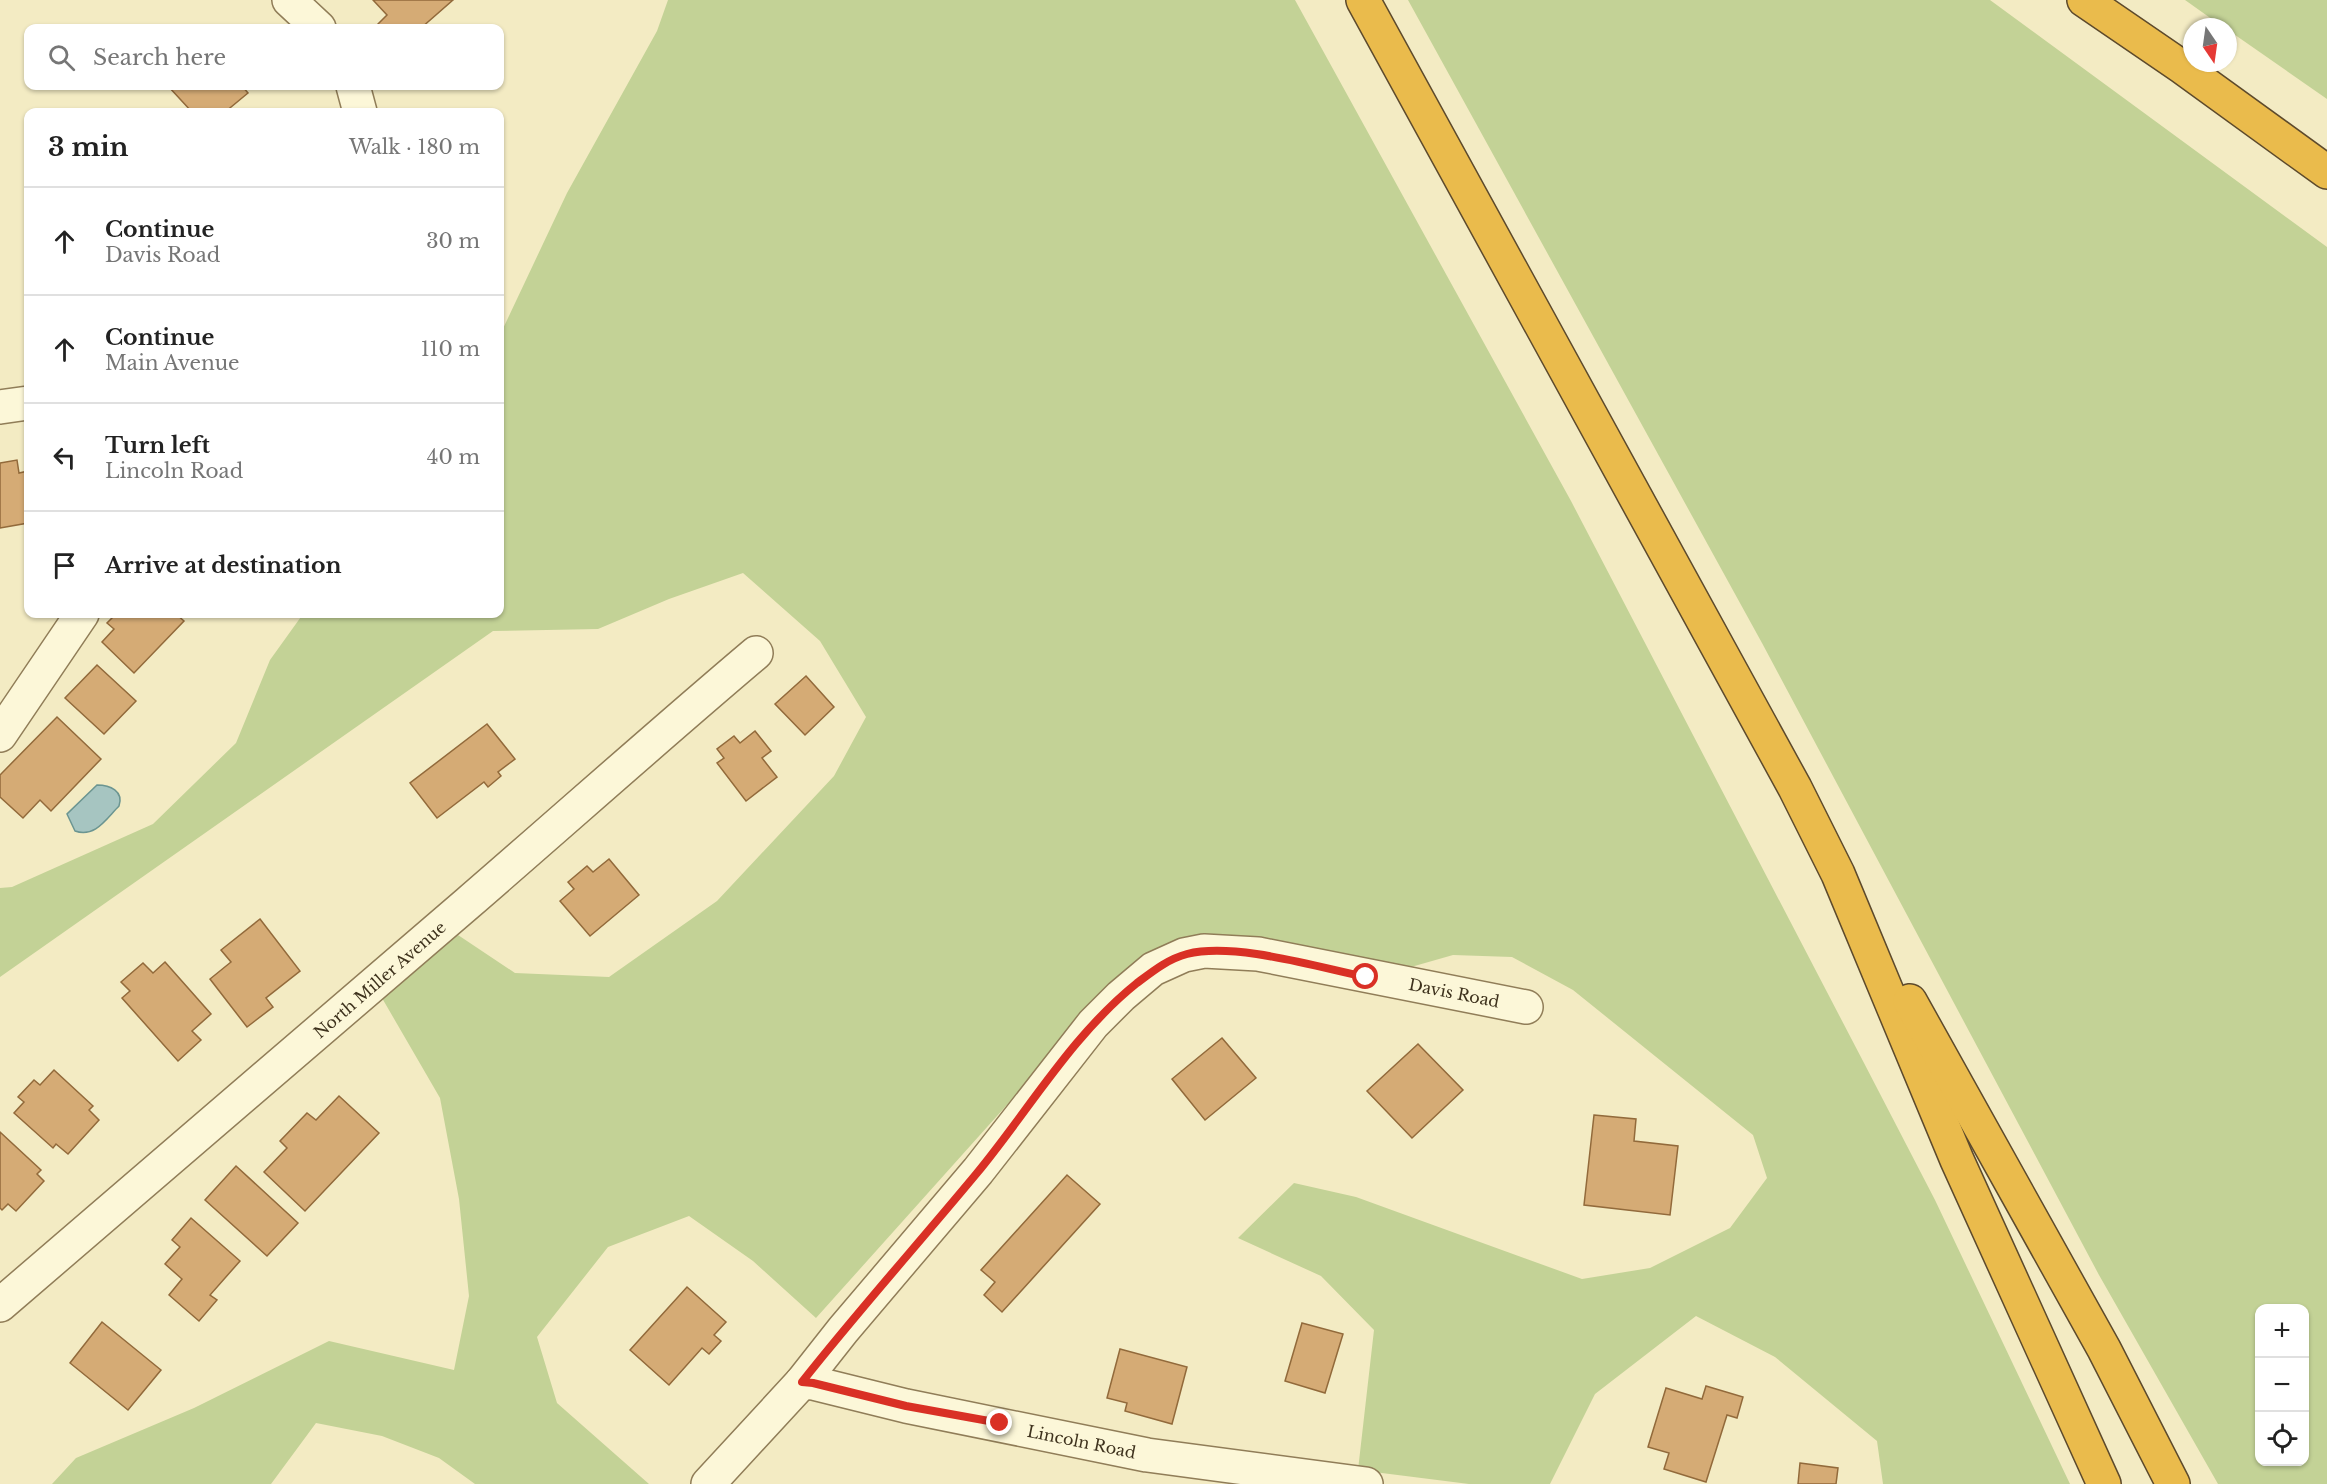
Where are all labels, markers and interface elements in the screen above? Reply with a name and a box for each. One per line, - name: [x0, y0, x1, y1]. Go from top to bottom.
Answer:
- north arrow: [2183, 18, 2237, 72]
- search box: [24, 24, 504, 90]
- icon: search: [45, 41, 78, 74]
- text: Search here: [93, 44, 226, 71]
- text: 3 min: [48, 131, 129, 163]
- text: Walk · 180 m: [349, 135, 480, 159]
- text: Continue: [105, 216, 214, 243]
- icon: ahead: [48, 225, 81, 258]
- text: 30 m: [426, 229, 480, 253]
- text: Davis Road: [105, 243, 220, 267]
- text: Continue: [105, 324, 214, 351]
- icon: ahead: [48, 333, 81, 366]
- text: 110 m: [421, 337, 480, 361]
- text: Main Avenue: [105, 351, 240, 375]
- text: Turn left: [105, 432, 210, 459]
- icon: left: [48, 441, 81, 474]
- text: 40 m: [427, 445, 480, 469]
- text: Lincoln Road: [105, 459, 243, 483]
- icon: arrive: [48, 549, 81, 582]
- text: Arrive at destination: [105, 552, 342, 579]
- street label: North Miller Avenue: [310, 917, 450, 1042]
- route start: [1352, 963, 1378, 989]
- street label: Davis Road: [1407, 974, 1501, 1012]
- map controls: [2255, 1304, 2309, 1466]
- button: +: [2255, 1304, 2309, 1358]
- button: −: [2255, 1358, 2309, 1412]
- route end: [986, 1409, 1012, 1435]
- button: locate: [2255, 1412, 2309, 1466]
- street label: Lincoln Road: [1025, 1421, 1138, 1463]

